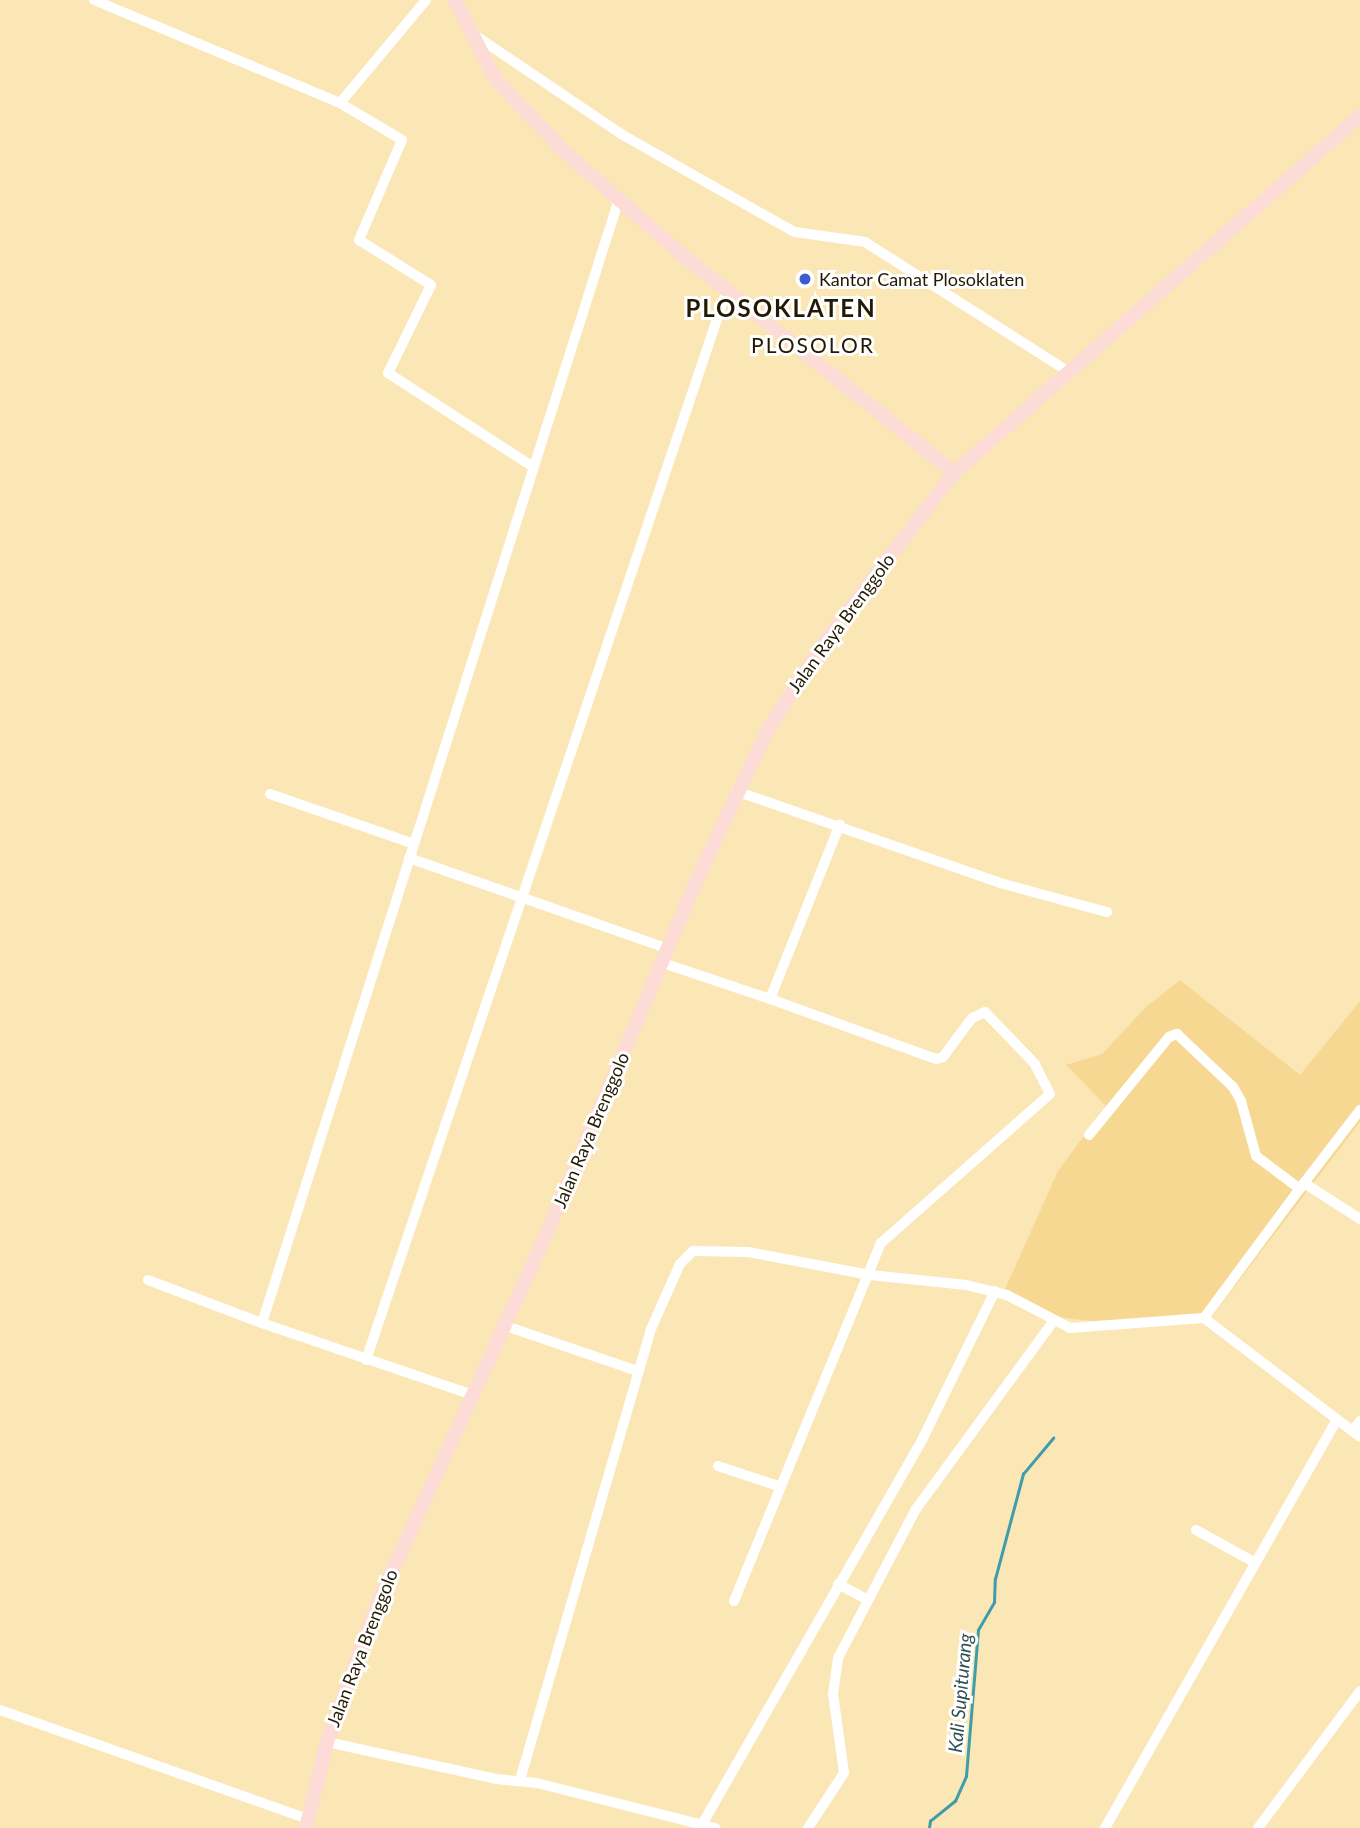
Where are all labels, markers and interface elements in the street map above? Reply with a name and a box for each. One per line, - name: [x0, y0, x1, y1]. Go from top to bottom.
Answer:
- place label: Kantor Camat Plosoklaten: [819, 268, 1025, 290]
- marker: Kantor Camat Plosoklaten: [797, 271, 813, 287]
- district label: PLOSOKLATEN: [687, 294, 875, 322]
- district label: PLOSOLOR: [752, 332, 874, 358]
- street label: Jalan Raya Brenggolo: [783, 549, 899, 697]
- street label: Jalan Raya Brenggolo: [548, 1049, 634, 1211]
- street label: Jalan Raya Brenggolo: [322, 1566, 402, 1730]
- water label: Kali Supiturang: [943, 1632, 977, 1754]

